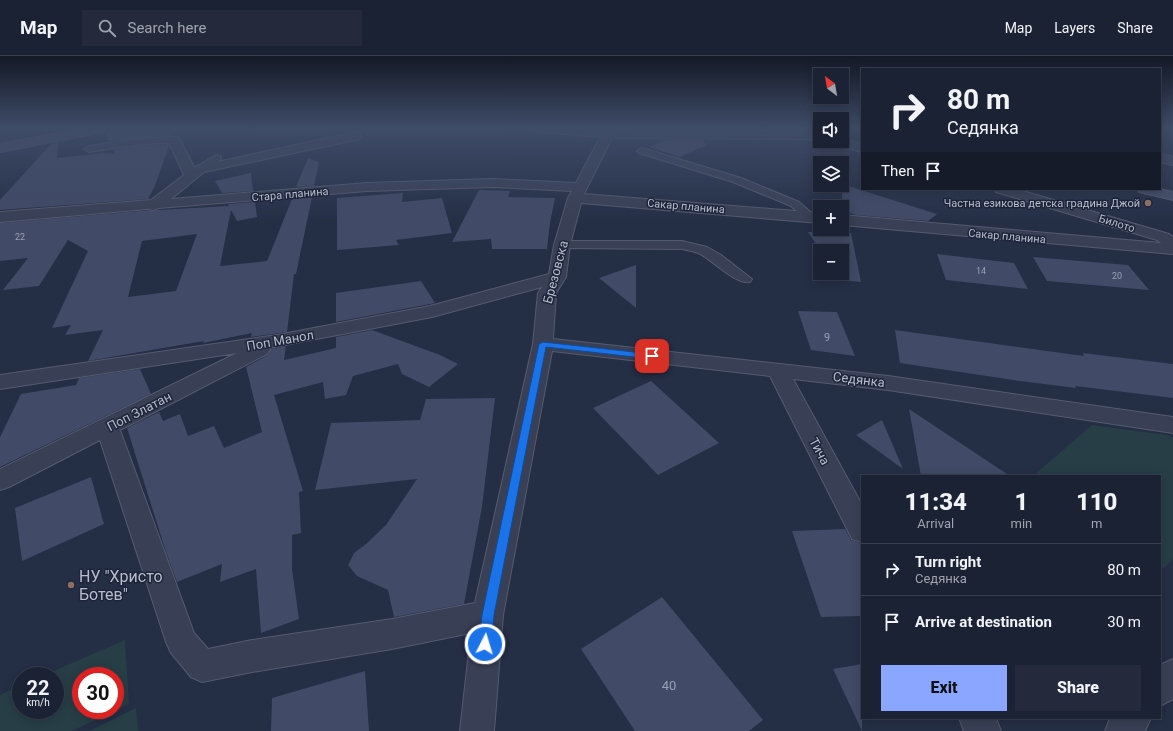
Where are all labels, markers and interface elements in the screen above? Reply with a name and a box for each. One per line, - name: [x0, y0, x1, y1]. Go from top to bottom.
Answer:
- search box: [82, 10, 362, 46]
- text: Map: [20, 16, 58, 39]
- icon: search: [96, 17, 118, 39]
- text: Search here: [128, 19, 206, 37]
- text: Map: [1005, 20, 1032, 36]
- text: Layers: [1054, 20, 1095, 36]
- text: Share: [1117, 20, 1153, 36]
- north arrow: [813, 68, 849, 104]
- map controls: [813, 68, 849, 280]
- text: 80 m: [947, 83, 1010, 116]
- icon: right: [881, 84, 933, 136]
- button: sound: [813, 112, 849, 148]
- text: Седянка: [947, 117, 1019, 138]
- button: layers: [813, 156, 849, 192]
- icon: arrive: [922, 160, 944, 182]
- text: Then: [881, 162, 914, 180]
- street label: Стара планина: [251, 185, 329, 204]
- street label: Сакар планина: [647, 197, 725, 216]
- place label: Частна езикова детска градина Джой: [944, 197, 1140, 210]
- marker: Частна езикова детска градина Джой: [1143, 198, 1153, 208]
- button: +: [813, 200, 849, 236]
- street label: Билото: [1097, 212, 1137, 235]
- street label: Сакар планина: [968, 227, 1046, 246]
- house number: 22: [15, 232, 25, 242]
- street label: Брезовска: [540, 239, 571, 305]
- button: −: [813, 244, 849, 280]
- house number: 14: [976, 266, 986, 276]
- house number: 20: [1112, 271, 1122, 281]
- street label: Поп Манол: [245, 327, 315, 354]
- house number: 9: [824, 331, 830, 344]
- pin: [635, 339, 669, 373]
- icon: arrive: [641, 345, 663, 367]
- street label: Седянка: [832, 369, 886, 390]
- street label: Поп Златан: [104, 389, 174, 434]
- street label: Тича: [806, 435, 833, 467]
- text: 11:34: [905, 488, 967, 516]
- text: 1: [1014, 488, 1028, 516]
- text: 110: [1076, 488, 1117, 516]
- text: Arrival: [917, 516, 954, 531]
- text: min: [1011, 516, 1032, 531]
- text: m: [1091, 516, 1102, 531]
- text: Turn right: [915, 553, 981, 571]
- icon: right: [881, 559, 903, 581]
- text: 80 m: [1107, 561, 1141, 579]
- place label: НУ "Христо Ботев": [79, 567, 163, 604]
- text: Седянка: [915, 571, 967, 586]
- marker: НУ "Христо Ботев": [66, 580, 76, 590]
- icon: arrive: [881, 611, 903, 633]
- text: Arrive at destination: [915, 613, 1052, 631]
- text: 30 m: [1107, 613, 1141, 631]
- position arrow: [464, 623, 506, 665]
- button: Exit: [881, 665, 1007, 711]
- button: Share: [1015, 665, 1141, 711]
- speed limit sign: 30: [72, 667, 124, 719]
- text: 22: [27, 676, 49, 700]
- house number: 40: [662, 678, 676, 693]
- text: km/h: [26, 697, 50, 708]

